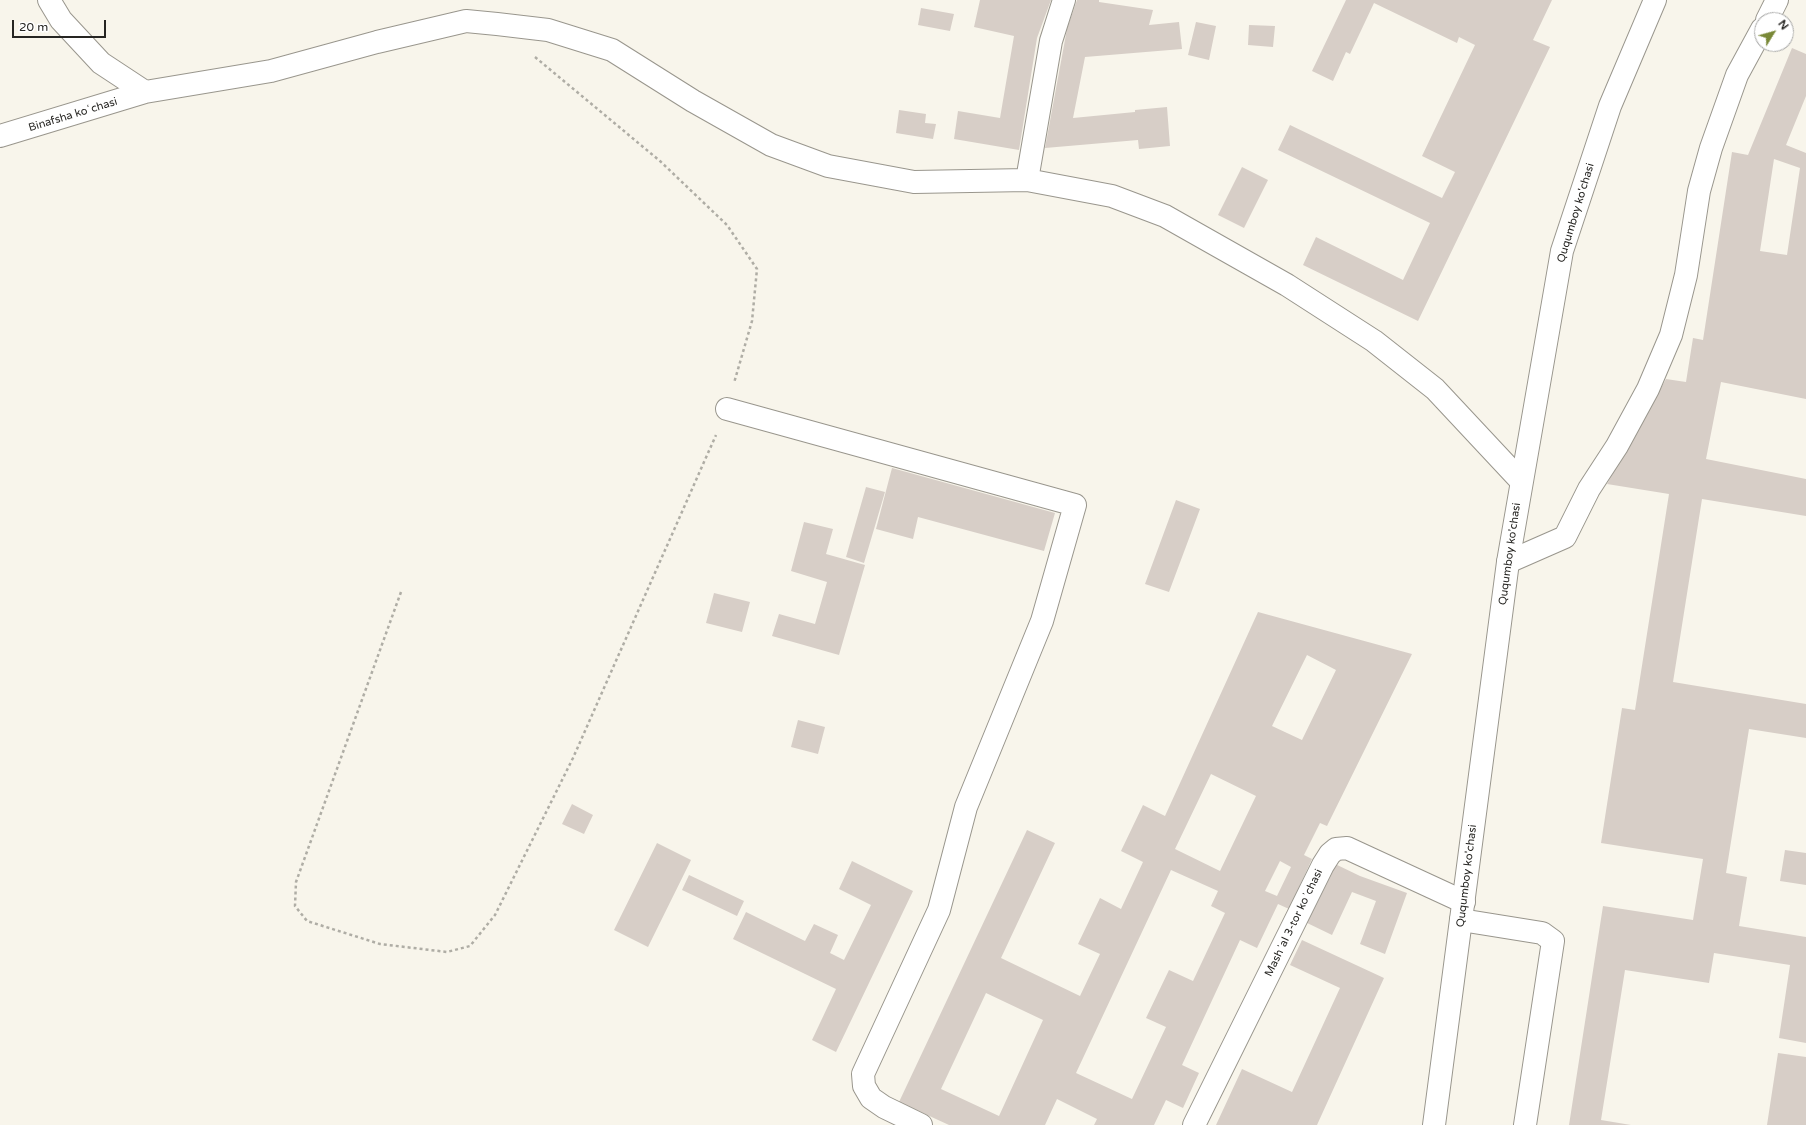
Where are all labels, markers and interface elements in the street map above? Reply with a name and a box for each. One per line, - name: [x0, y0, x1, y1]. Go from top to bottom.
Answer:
- scale bar: [14, 12, 108, 38]
- north arrow: [1754, 12, 1794, 52]
- text: N: [1775, 18, 1791, 33]
- text: 20 m: [19, 20, 48, 34]
- street label: Binafsha koʻchasi: [27, 95, 119, 135]
- street label: Ququmboy ko'chasi: [1555, 162, 1597, 264]
- street label: Ququmboy ko'chasi: [1496, 502, 1524, 606]
- street label: Ququmboy ko'chasi: [1454, 824, 1480, 928]
- street label: Mashʼal 3-tor koʼchasi: [1262, 867, 1326, 979]

